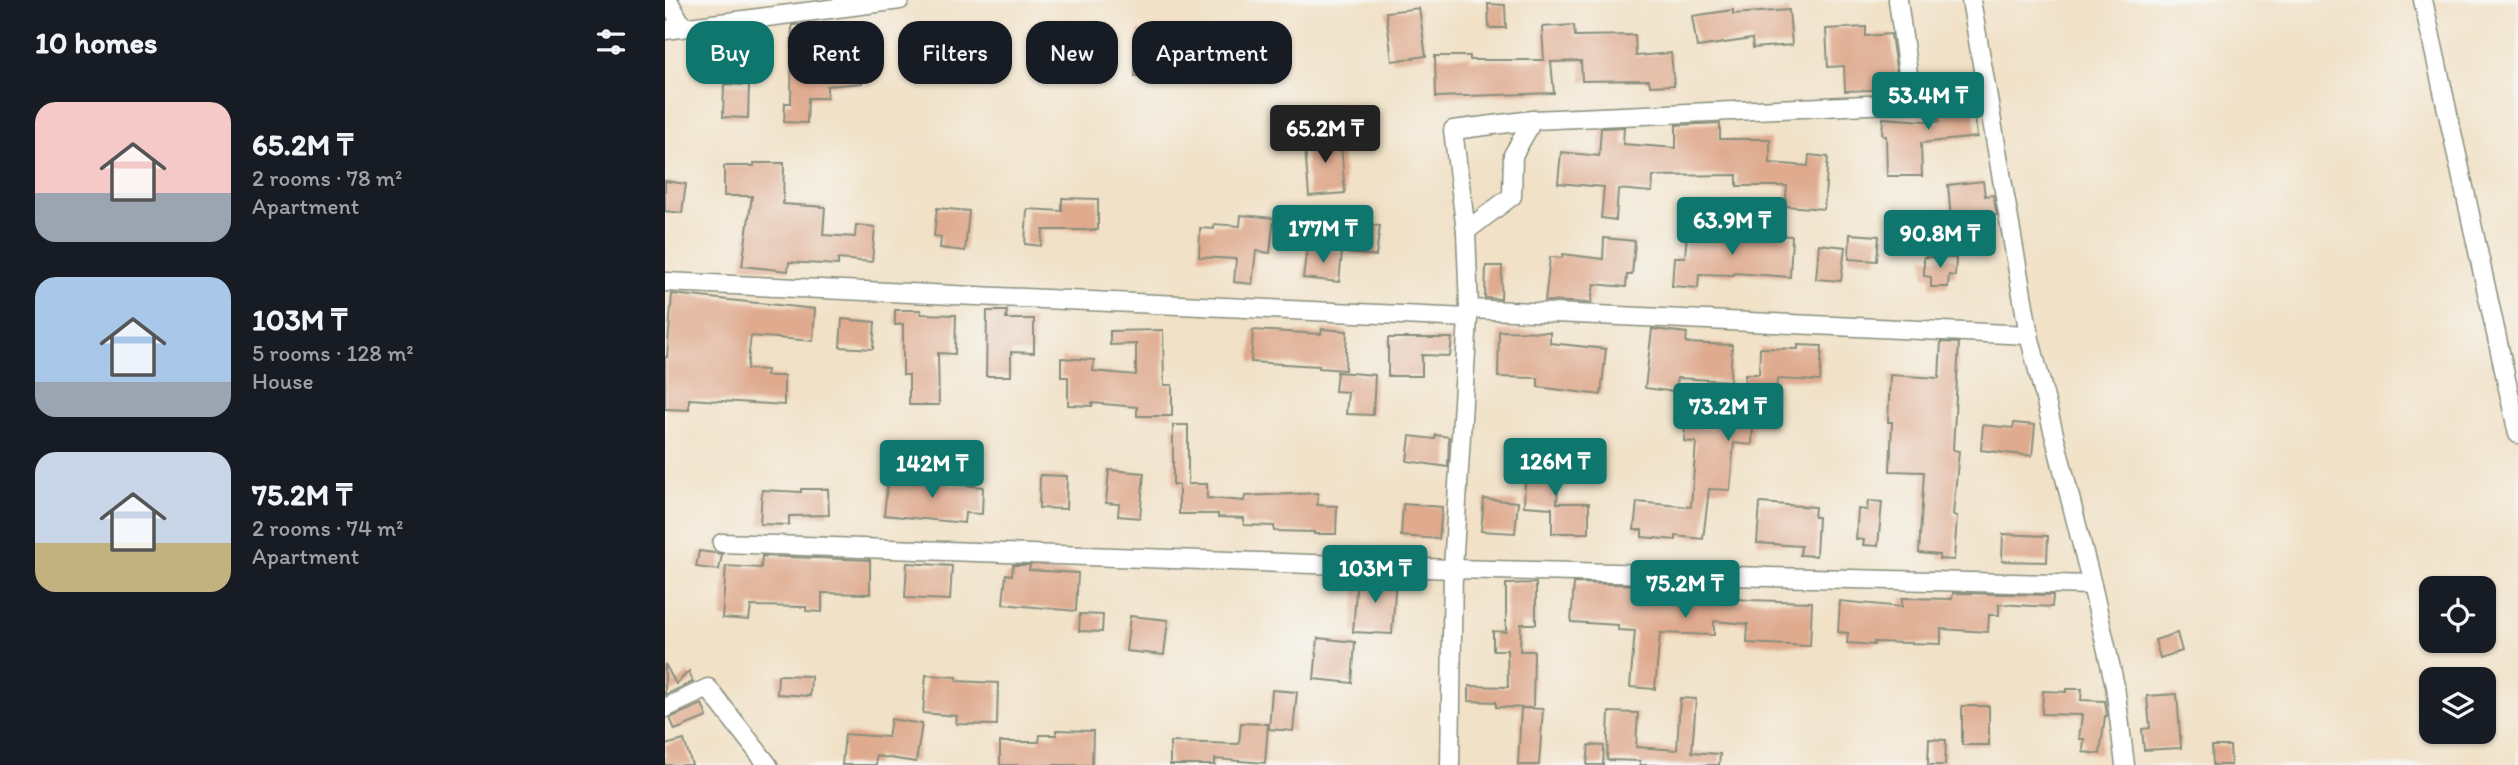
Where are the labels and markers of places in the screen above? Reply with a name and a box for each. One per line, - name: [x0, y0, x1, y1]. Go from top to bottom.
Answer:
- pin: 53.4M ₸: [1863, 72, 1993, 132]
- pin: 65.2M ₸: [1260, 106, 1390, 165]
- pin: 63.9M ₸: [1667, 198, 1797, 257]
- pin: 177M ₸: [1266, 205, 1380, 265]
- pin: 90.8M ₸: [1875, 210, 2005, 270]
- pin: 73.2M ₸: [1663, 384, 1793, 443]
- pin: 126M ₸: [1498, 438, 1612, 498]
- pin: 142M ₸: [875, 440, 989, 500]
- pin: 103M ₸: [1318, 546, 1432, 605]
- pin: 75.2M ₸: [1620, 560, 1750, 620]

